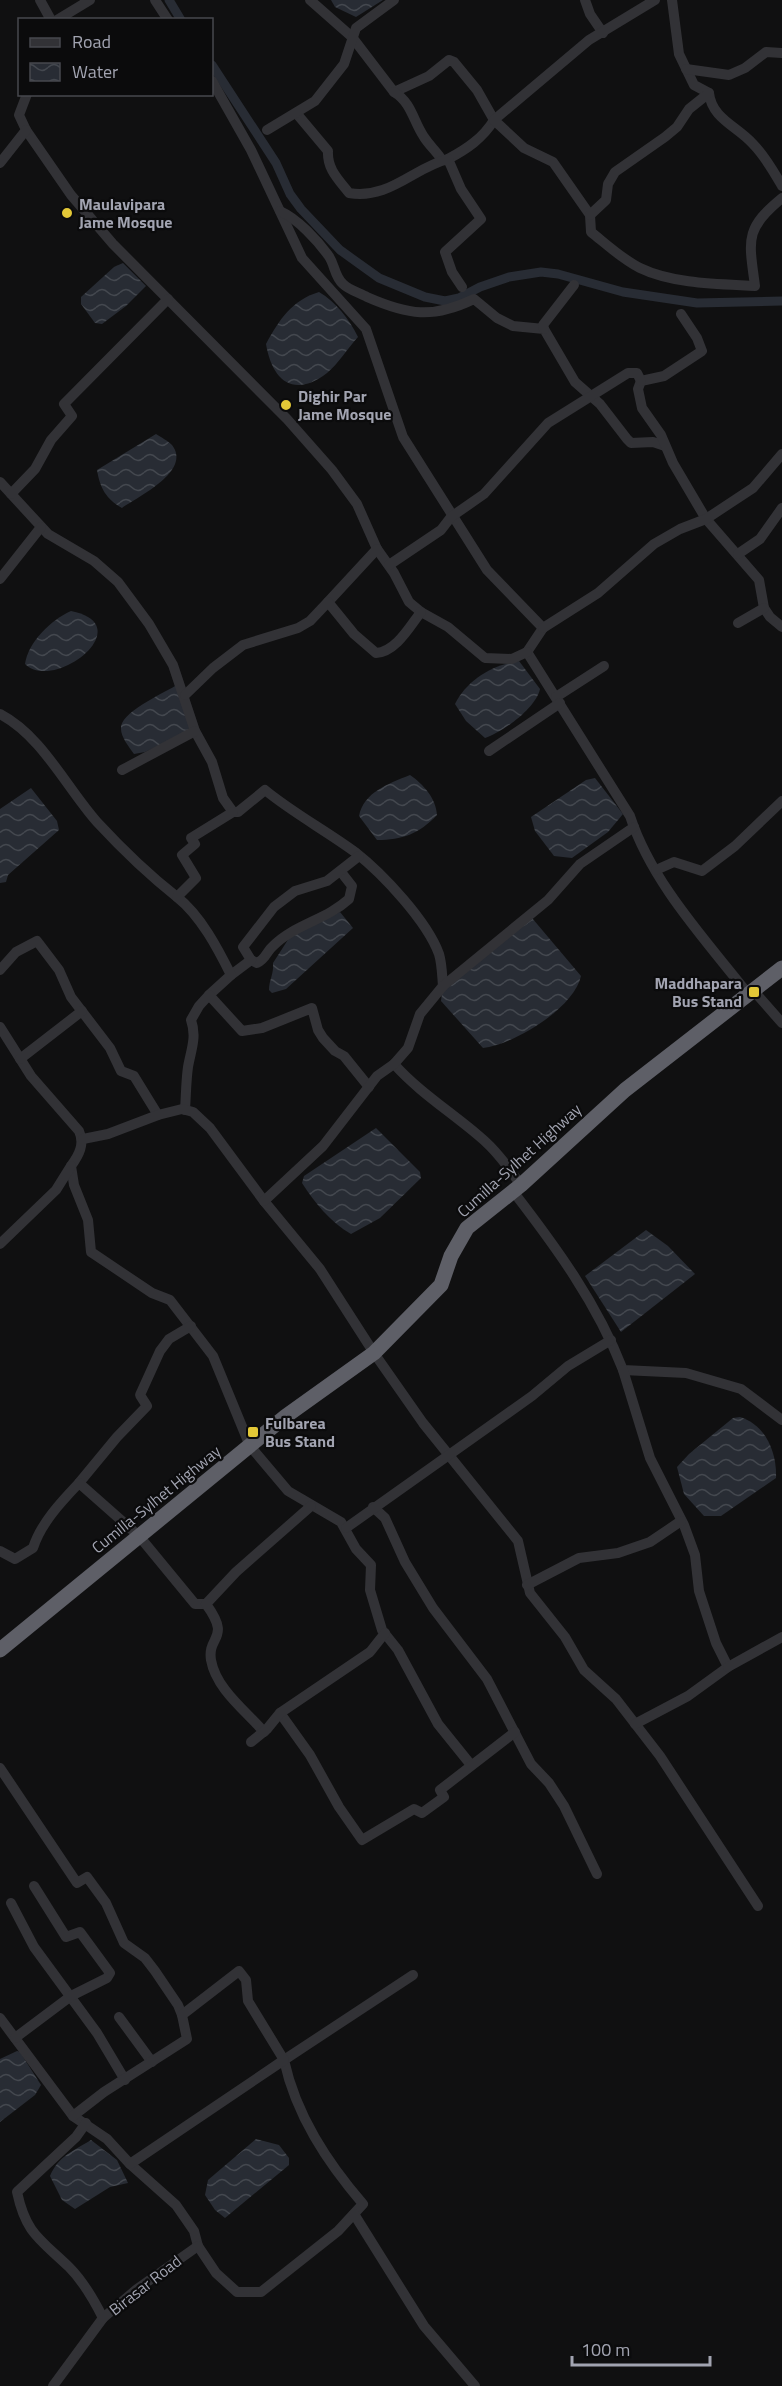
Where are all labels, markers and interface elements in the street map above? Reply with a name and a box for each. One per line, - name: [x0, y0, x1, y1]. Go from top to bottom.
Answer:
- legend: [18, 18, 213, 96]
- text: Road: [72, 28, 111, 55]
- text: Water: [72, 58, 118, 85]
- place label: Maulavipara Jame Mosque: [79, 192, 173, 234]
- marker: Maulavipara Jame Mosque: [60, 206, 74, 220]
- place label: Dighir Par Jame Mosque: [298, 384, 392, 426]
- marker: Dighir Par Jame Mosque: [279, 398, 293, 412]
- place label: Maddhapara Bus Stand: [654, 971, 742, 1013]
- marker: Maddhapara Bus Stand: [747, 985, 761, 999]
- street label: Cumilla-Sylhet Highway: [451, 1097, 587, 1223]
- place label: Fulbarea Bus Stand: [265, 1411, 335, 1453]
- marker: Fulbarea Bus Stand: [246, 1425, 260, 1439]
- street label: Cumilla-Sylhet Highway: [86, 1439, 226, 1559]
- street label: Birasar Road: [104, 2249, 186, 2321]
- scale bar: [572, 2329, 710, 2367]
- text: 100 m: [581, 2336, 630, 2363]

